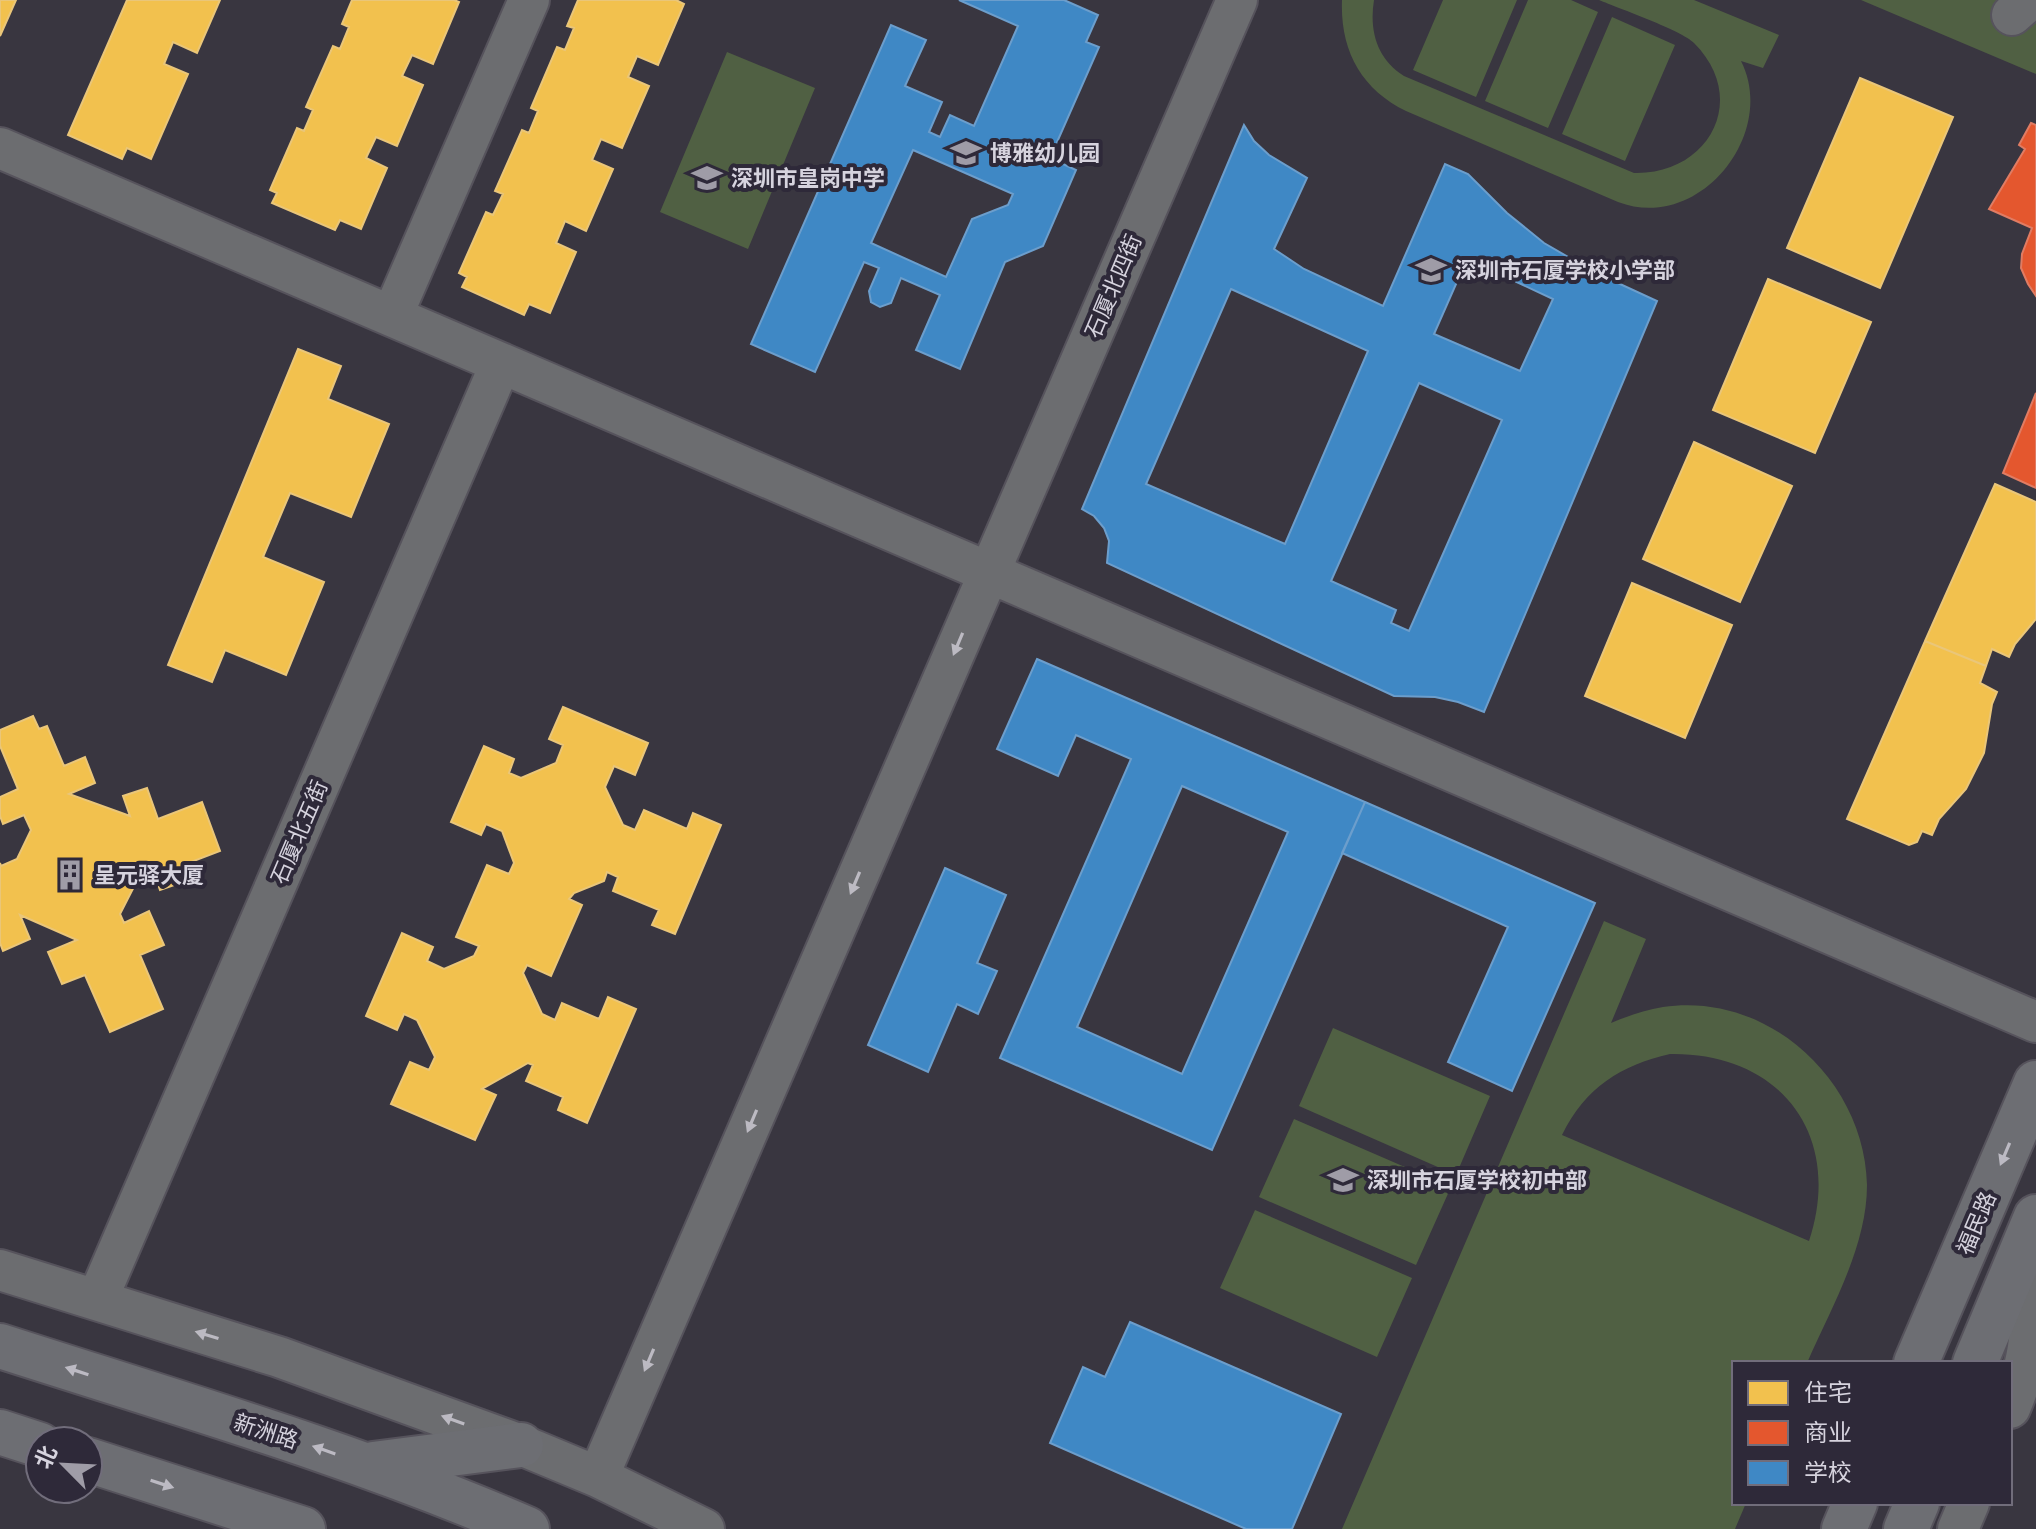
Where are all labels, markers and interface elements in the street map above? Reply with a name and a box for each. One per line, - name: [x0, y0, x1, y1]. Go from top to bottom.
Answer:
- school or university icon: 博雅幼儿园: [949, 136, 983, 170]
- place label: 博雅幼儿园: [990, 139, 1100, 167]
- school or university icon: 深圳市皇岗中学: [690, 161, 724, 195]
- place label: 深圳市皇岗中学: [731, 164, 885, 192]
- street label: 石厦北四街: [1079, 230, 1147, 342]
- school or university icon: 深圳市石厦学校小学部: [1414, 253, 1448, 287]
- place label: 深圳市石厦学校小学部: [1455, 256, 1675, 284]
- one-way arrow: [952, 632, 965, 656]
- street label: 石厦北五街: [265, 776, 333, 888]
- building icon: 呈元驿大厦: [53, 858, 87, 892]
- place label: 呈元驿大厦: [94, 861, 204, 889]
- one-way arrow: [849, 871, 862, 894]
- one-way arrow: [746, 1109, 759, 1133]
- one-way arrow: [1999, 1143, 2012, 1166]
- school or university icon: 深圳市石厦学校初中部: [1326, 1163, 1360, 1197]
- place label: 深圳市石厦学校初中部: [1367, 1166, 1587, 1194]
- street label: 福民路: [1950, 1187, 2002, 1259]
- one-way arrow: [195, 1328, 219, 1340]
- one-way arrow: [642, 1348, 656, 1372]
- legend: [1732, 1361, 2012, 1505]
- one-way arrow: [64, 1364, 88, 1376]
- text: 住宅: [1804, 1377, 1852, 1408]
- street label: 新洲路: [230, 1407, 302, 1455]
- one-way arrow: [440, 1413, 464, 1426]
- text: 商业: [1804, 1417, 1852, 1448]
- north arrow: [24, 1425, 104, 1505]
- text: 北: [28, 1441, 63, 1473]
- one-way arrow: [312, 1444, 336, 1456]
- text: 学校: [1804, 1457, 1852, 1488]
- one-way arrow: [151, 1478, 175, 1490]

